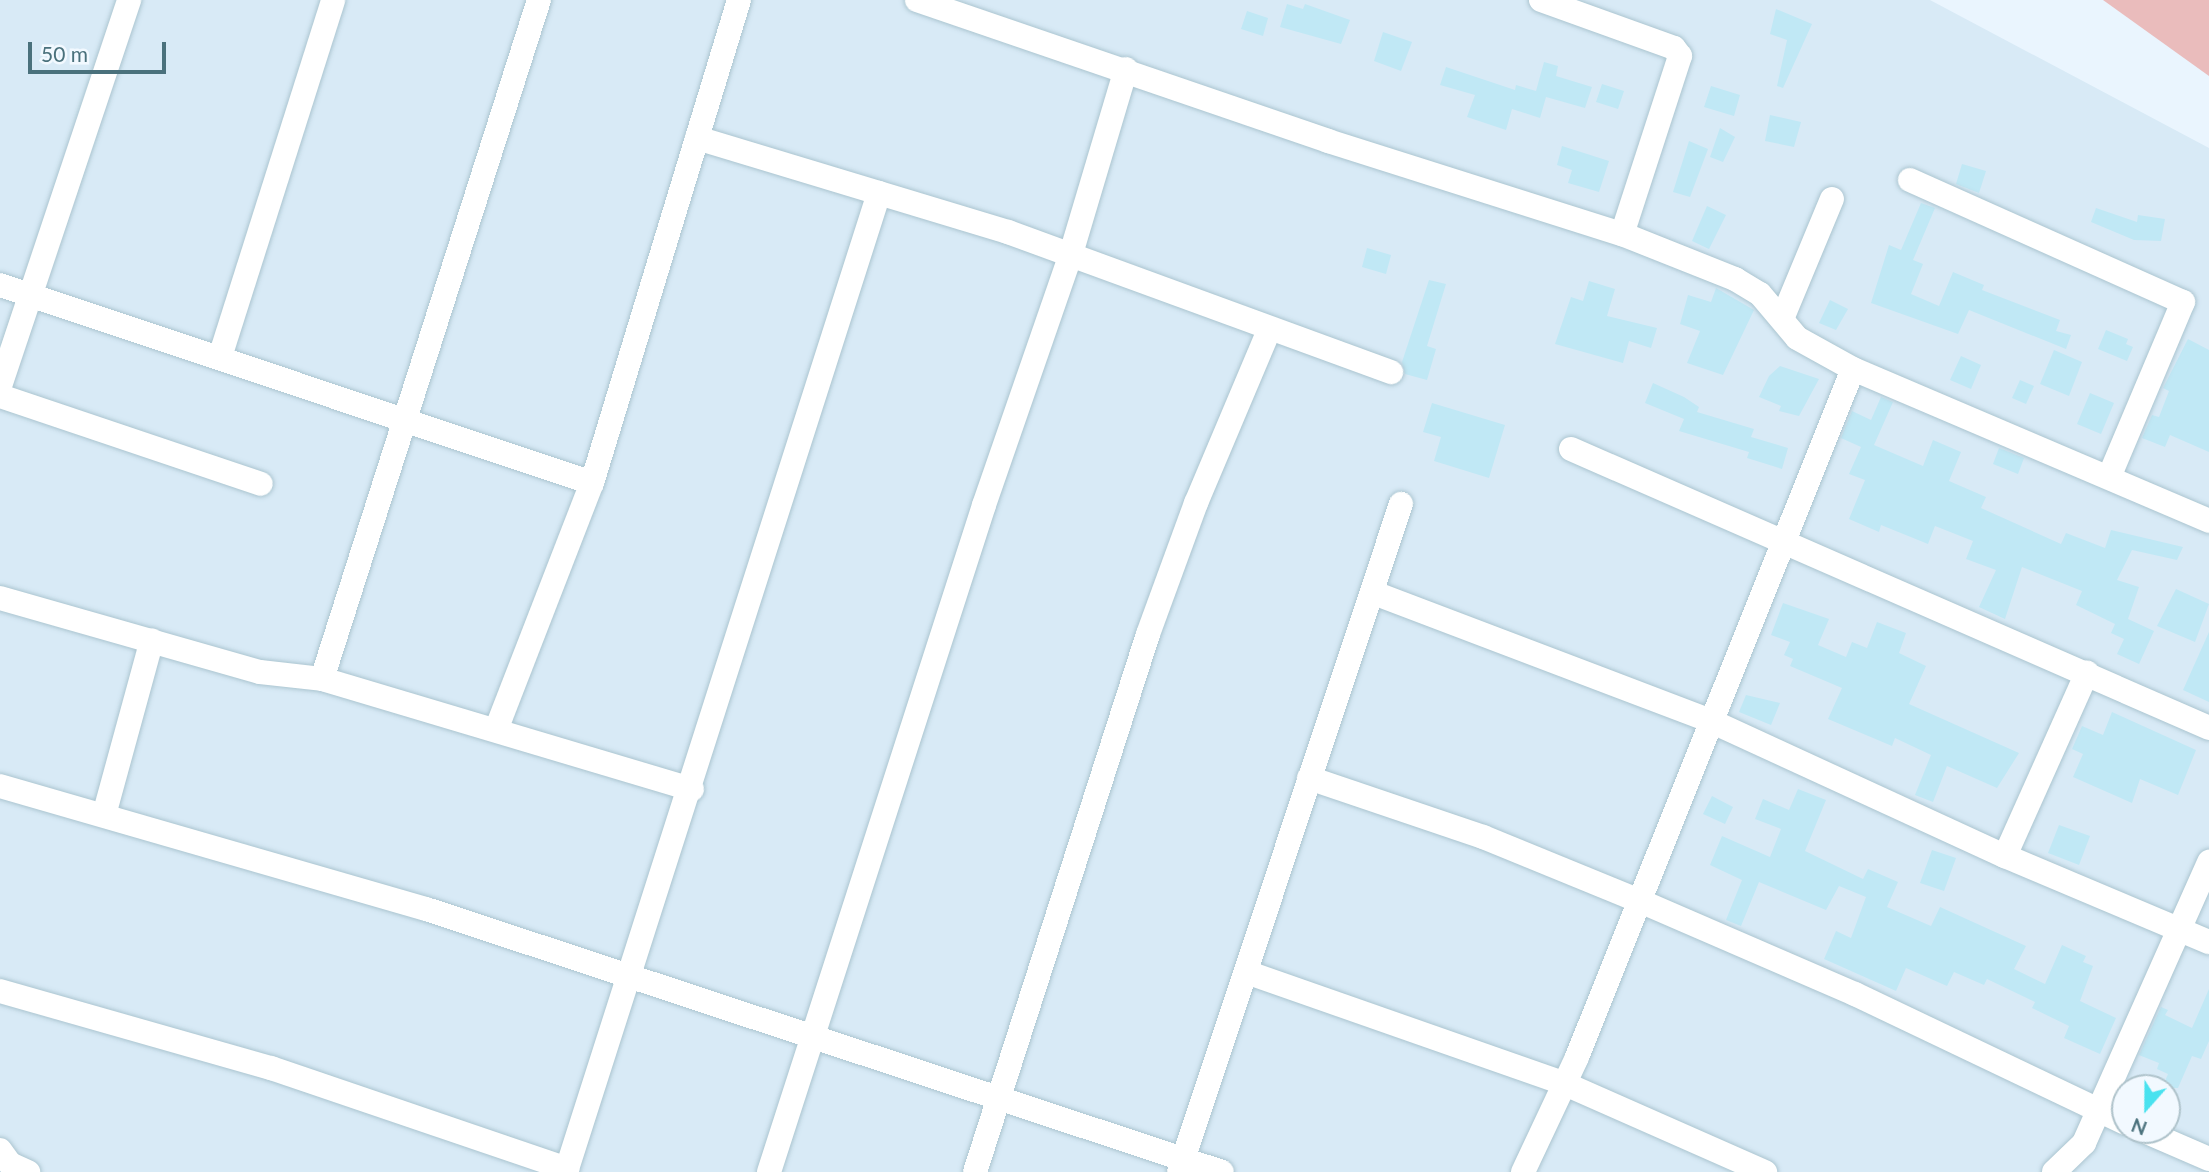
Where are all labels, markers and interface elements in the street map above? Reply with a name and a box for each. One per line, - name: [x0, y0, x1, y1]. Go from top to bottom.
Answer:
- scale bar: [32, 28, 170, 72]
- text: 50 m: [41, 41, 88, 66]
- north arrow: [2111, 1074, 2181, 1144]
- text: N: [2128, 1114, 2150, 1141]

